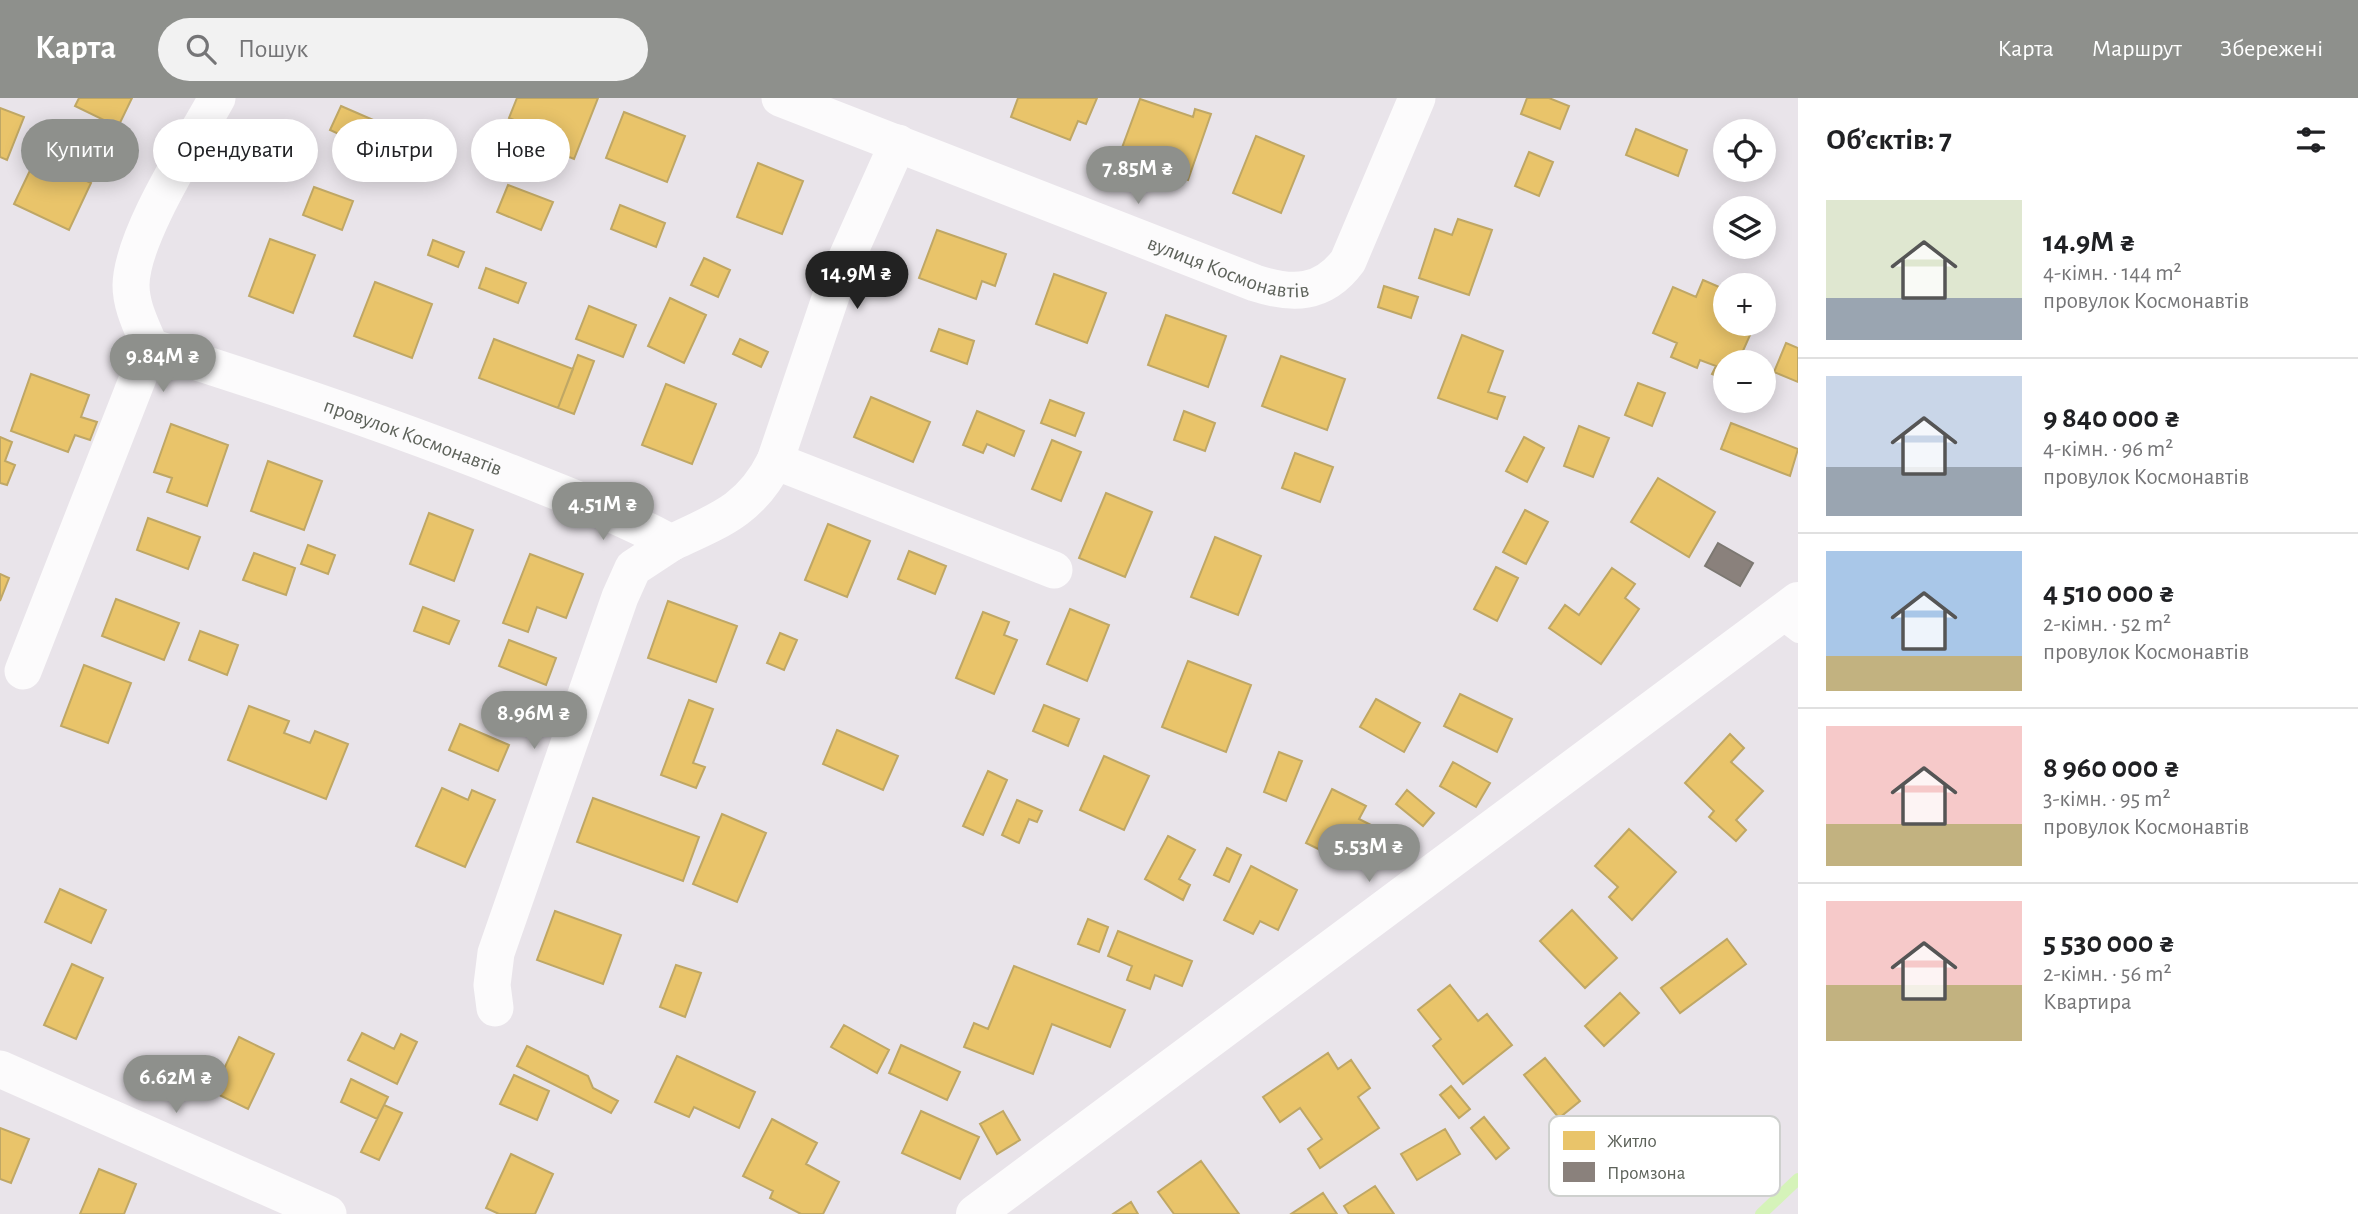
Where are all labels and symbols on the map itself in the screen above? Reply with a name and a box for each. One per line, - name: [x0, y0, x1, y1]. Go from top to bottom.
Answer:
- pin: 7.85M ₴: [1073, 146, 1203, 206]
- street label: вулиця Космонавтів: [1145, 232, 1310, 301]
- pin: 14.9M ₴: [792, 252, 922, 311]
- pin: 9.84M ₴: [98, 334, 228, 394]
- street label: провулок Космонавтів: [321, 395, 505, 479]
- pin: 4.51M ₴: [538, 482, 668, 542]
- pin: 8.96M ₴: [469, 692, 599, 751]
- pin: 5.53M ₴: [1304, 824, 1434, 884]
- pin: 6.62M ₴: [111, 1056, 241, 1115]
- legend: [1549, 1116, 1780, 1196]
- text: Житло: [1607, 1132, 1657, 1151]
- text: Промзона: [1607, 1164, 1686, 1183]

